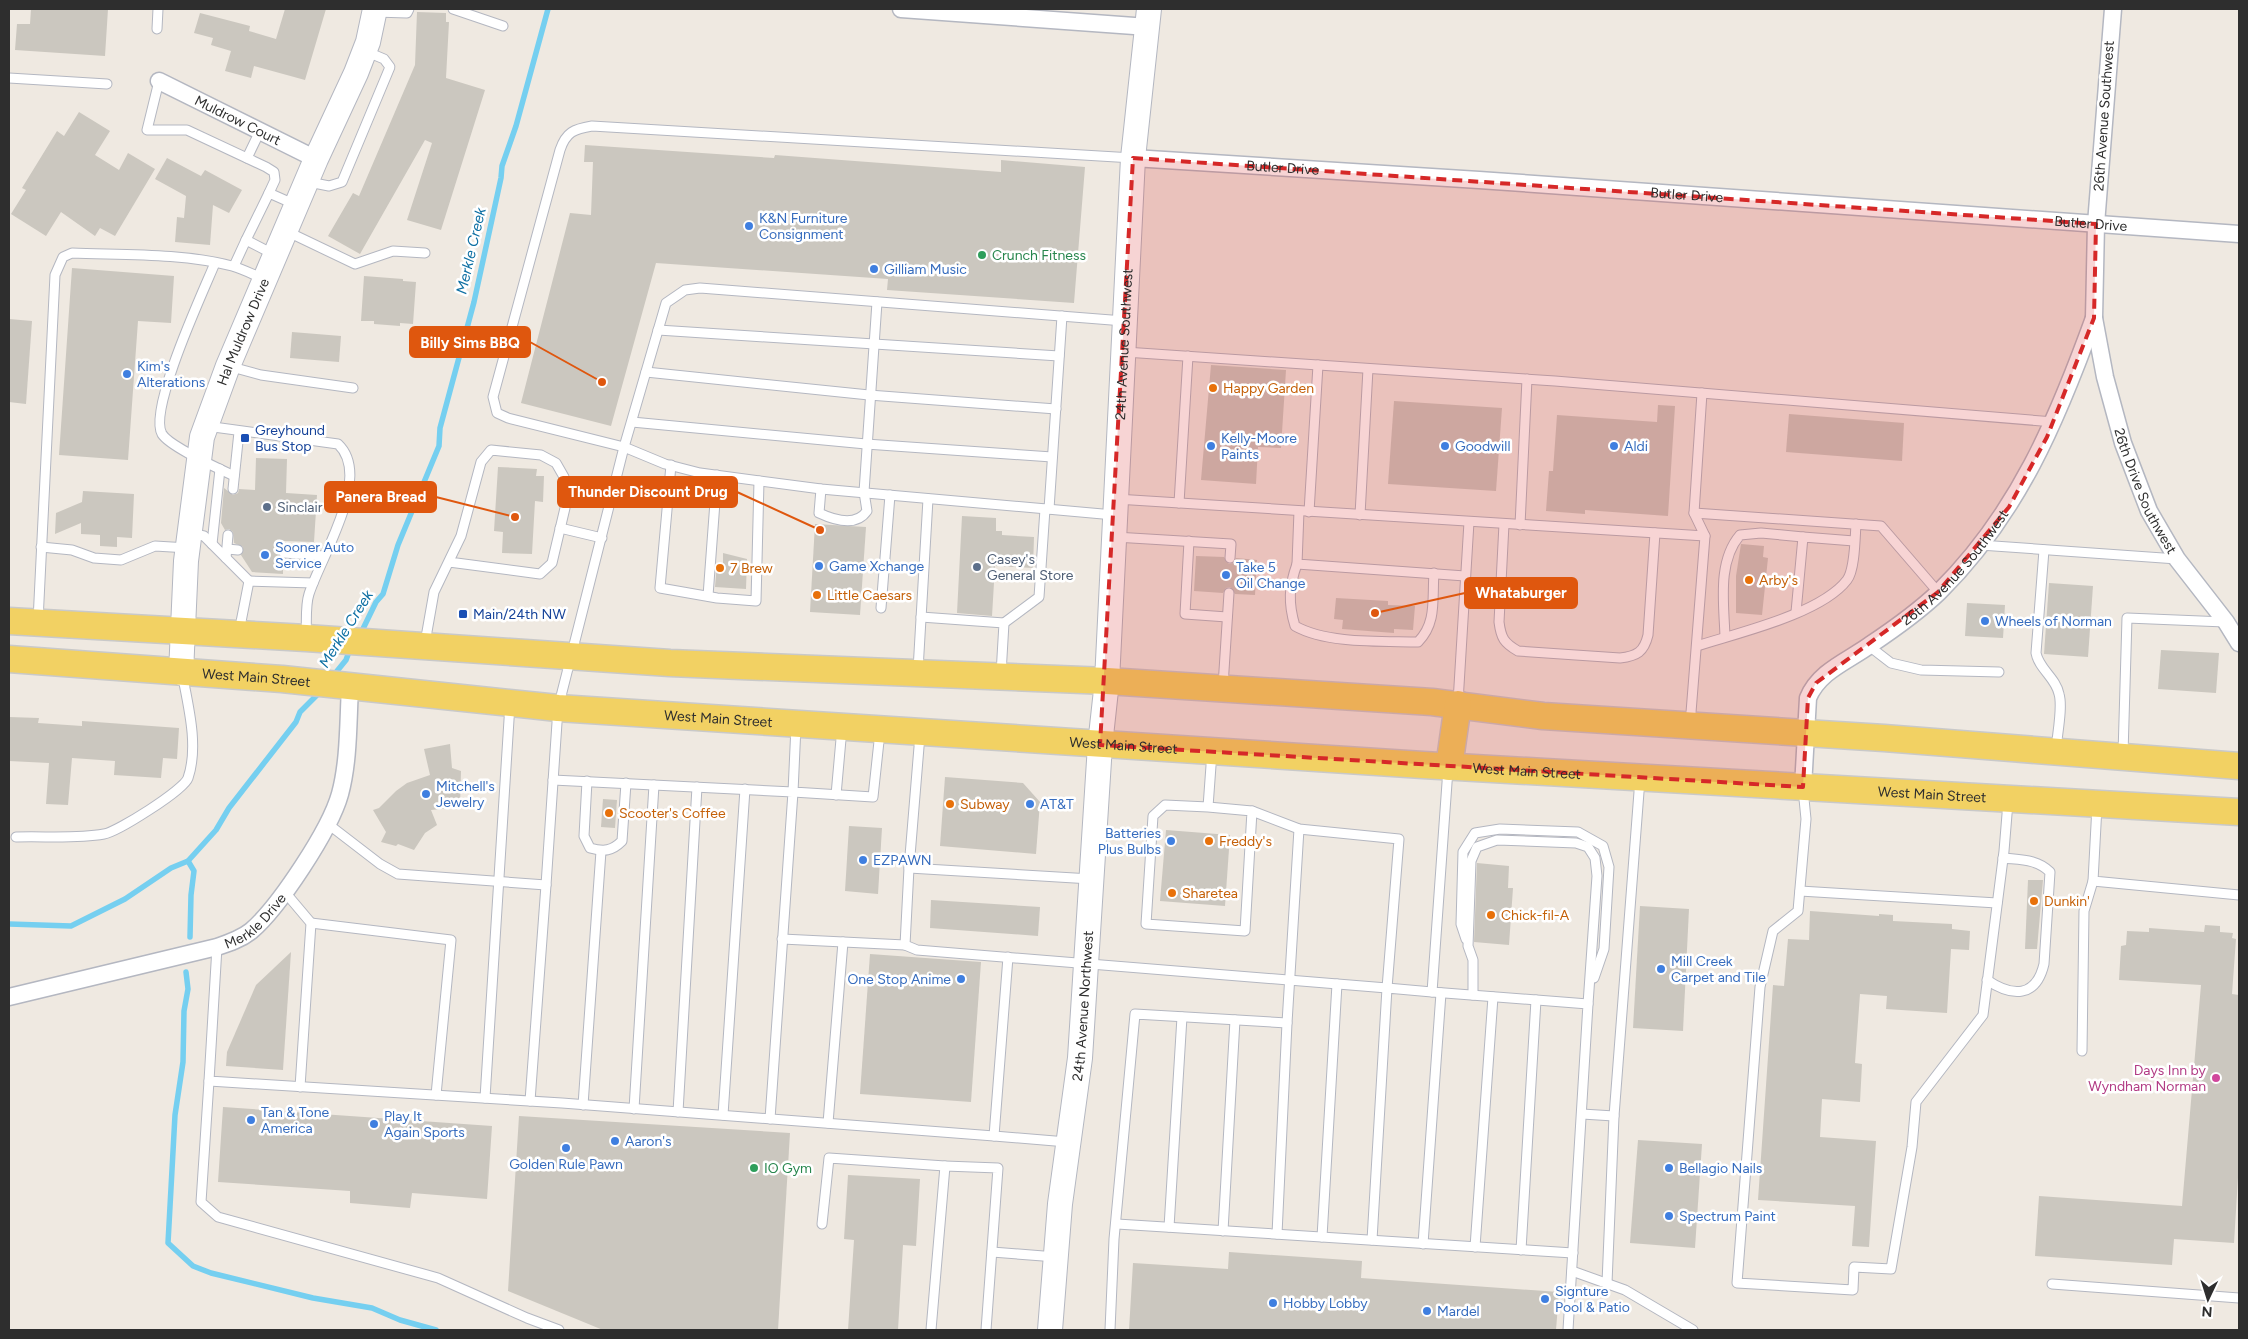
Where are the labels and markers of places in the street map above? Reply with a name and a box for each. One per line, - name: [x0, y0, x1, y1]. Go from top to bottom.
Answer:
- place label: K&N Furniture Consignment: [759, 210, 848, 243]
- marker: K&N Furniture Consignment: [743, 220, 755, 232]
- place label: Crunch Fitness: [992, 247, 1086, 264]
- marker: Crunch Fitness: [976, 249, 988, 261]
- place label: Gilliam Music: [884, 261, 967, 278]
- marker: Gilliam Music: [868, 263, 880, 275]
- callout: Billy Sims BBQ: [410, 327, 530, 357]
- place label: Kim's Alterations: [137, 358, 205, 391]
- marker: Kim's Alterations: [121, 368, 133, 380]
- place label: Happy Garden: [1223, 380, 1314, 397]
- marker: Happy Garden: [1207, 382, 1219, 394]
- place label: Greyhound Bus Stop: [255, 422, 325, 455]
- place label: Kelly-Moore Paints: [1221, 430, 1297, 463]
- marker: Greyhound Bus Stop: [239, 432, 251, 444]
- place label: Goodwill: [1455, 438, 1510, 455]
- place label: Aldi: [1624, 438, 1648, 455]
- marker: Kelly-Moore Paints: [1205, 440, 1217, 452]
- marker: Goodwill: [1439, 440, 1451, 452]
- marker: Aldi: [1608, 440, 1620, 452]
- callout: Thunder Discount Drug: [558, 477, 737, 507]
- callout: Panera Bread: [325, 482, 436, 512]
- place label: Sinclair: [277, 499, 323, 516]
- marker: Sinclair: [261, 501, 273, 513]
- place label: Sooner Auto Service: [275, 539, 354, 572]
- marker: Sooner Auto Service: [259, 549, 271, 561]
- place label: Casey's General Store: [987, 551, 1074, 584]
- place label: Game Xchange: [829, 558, 925, 575]
- place label: Take 5 Oil Change: [1236, 559, 1306, 592]
- place label: 7 Brew: [730, 560, 773, 577]
- marker: Game Xchange: [813, 560, 825, 572]
- marker: Casey's General Store: [971, 561, 983, 573]
- marker: 7 Brew: [714, 562, 726, 574]
- marker: Take 5 Oil Change: [1220, 569, 1232, 581]
- place label: Arby's: [1759, 572, 1798, 589]
- marker: Arby's: [1743, 574, 1755, 586]
- callout: Whataburger: [1465, 578, 1577, 608]
- place label: Little Caesars: [827, 587, 912, 604]
- marker: Little Caesars: [811, 589, 823, 601]
- place label: Main/24th NW: [473, 606, 566, 623]
- marker: Main/24th NW: [457, 608, 469, 620]
- place label: Wheels of Norman: [1995, 613, 2112, 630]
- marker: Wheels of Norman: [1979, 615, 1991, 627]
- place label: Mitchell's Jewelry: [436, 778, 495, 811]
- marker: Mitchell's Jewelry: [420, 788, 432, 800]
- place label: Subway: [960, 796, 1010, 813]
- place label: AT&T: [1040, 796, 1074, 813]
- marker: Subway: [944, 798, 956, 810]
- marker: AT&T: [1024, 798, 1036, 810]
- place label: Scooter's Coffee: [619, 805, 726, 822]
- marker: Scooter's Coffee: [603, 807, 615, 819]
- place label: Batteries Plus Bulbs: [1098, 825, 1161, 858]
- place label: Freddy's: [1219, 833, 1272, 850]
- marker: Batteries Plus Bulbs: [1165, 835, 1177, 847]
- marker: Freddy's: [1203, 835, 1215, 847]
- place label: EZPAWN: [873, 852, 932, 869]
- marker: EZPAWN: [857, 854, 869, 866]
- place label: Sharetea: [1182, 885, 1238, 902]
- marker: Sharetea: [1166, 887, 1178, 899]
- place label: Dunkin': [2044, 893, 2090, 910]
- marker: Dunkin': [2028, 895, 2040, 907]
- place label: Chick-fil-A: [1501, 907, 1570, 924]
- marker: Chick-fil-A: [1485, 909, 1497, 921]
- place label: Mill Creek Carpet and Tile: [1671, 953, 1766, 986]
- marker: Mill Creek Carpet and Tile: [1655, 963, 1667, 975]
- place label: One Stop Anime: [847, 971, 951, 988]
- marker: One Stop Anime: [955, 973, 967, 985]
- place label: Days Inn by Wyndham Norman: [2088, 1062, 2207, 1095]
- marker: Days Inn by Wyndham Norman: [2210, 1072, 2222, 1084]
- place label: Tan & Tone America: [261, 1104, 330, 1137]
- place label: Play It Again Sports: [384, 1108, 465, 1141]
- marker: Tan & Tone America: [245, 1114, 257, 1126]
- marker: Play It Again Sports: [368, 1118, 380, 1130]
- place label: Aaron's: [625, 1133, 672, 1150]
- marker: Aaron's: [609, 1135, 621, 1147]
- marker: Golden Rule Pawn: [560, 1142, 572, 1154]
- place label: Golden Rule Pawn: [509, 1156, 623, 1173]
- place label: IO Gym: [764, 1160, 812, 1177]
- place label: Bellagio Nails: [1679, 1160, 1762, 1177]
- marker: IO Gym: [748, 1162, 760, 1174]
- marker: Bellagio Nails: [1663, 1162, 1675, 1174]
- place label: Spectrum Paint: [1679, 1208, 1776, 1225]
- marker: Spectrum Paint: [1663, 1210, 1675, 1222]
- place label: Signture Pool & Patio: [1555, 1283, 1630, 1316]
- marker: Signture Pool & Patio: [1539, 1293, 1551, 1305]
- place label: Hobby Lobby: [1283, 1295, 1368, 1312]
- marker: Hobby Lobby: [1267, 1297, 1279, 1309]
- place label: Mardel: [1437, 1303, 1480, 1320]
- marker: Mardel: [1421, 1305, 1433, 1317]

